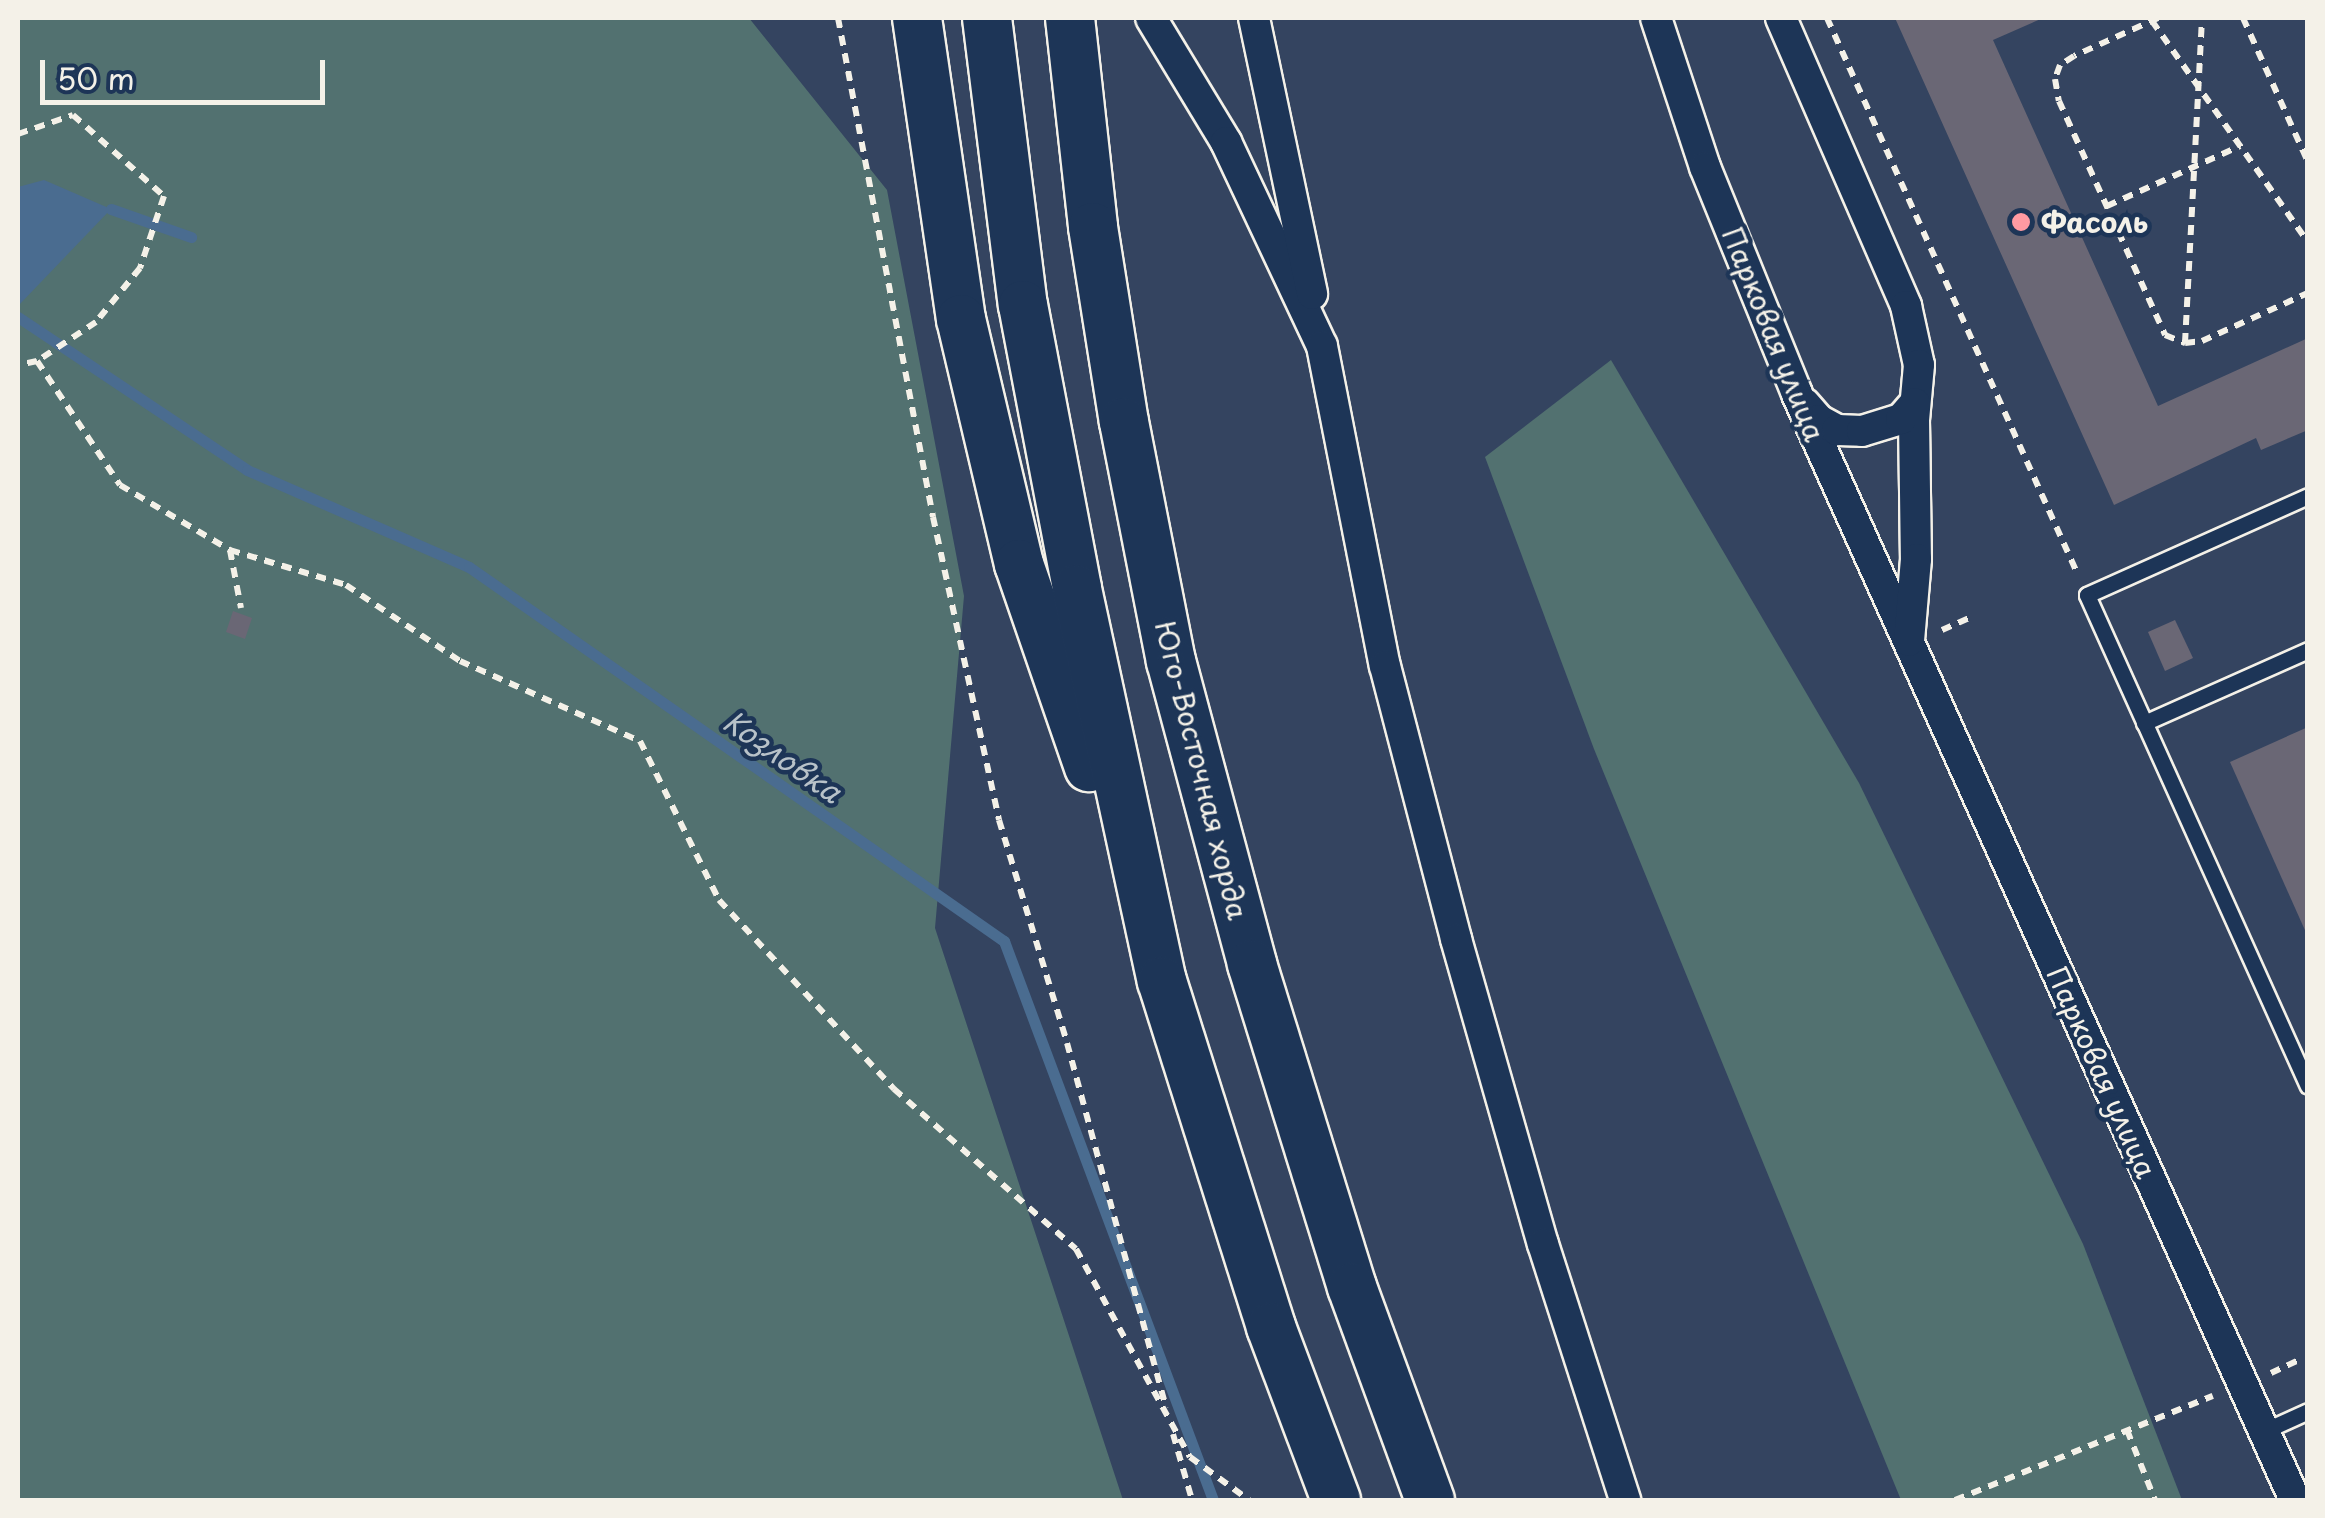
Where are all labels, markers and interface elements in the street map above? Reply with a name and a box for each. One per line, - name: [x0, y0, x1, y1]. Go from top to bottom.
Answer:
- scale bar: [45, 40, 330, 102]
- text: 50 m: [57, 55, 135, 100]
- place label: Фасоль: [2041, 205, 2148, 239]
- marker: Фасоль: [2010, 211, 2032, 233]
- street label: Парковая улица: [1716, 222, 1832, 446]
- street label: Юго-Восточная хорда: [1149, 617, 1255, 923]
- water label: Козловка: [717, 702, 849, 810]
- street label: Парковая улица: [2040, 961, 2164, 1183]

